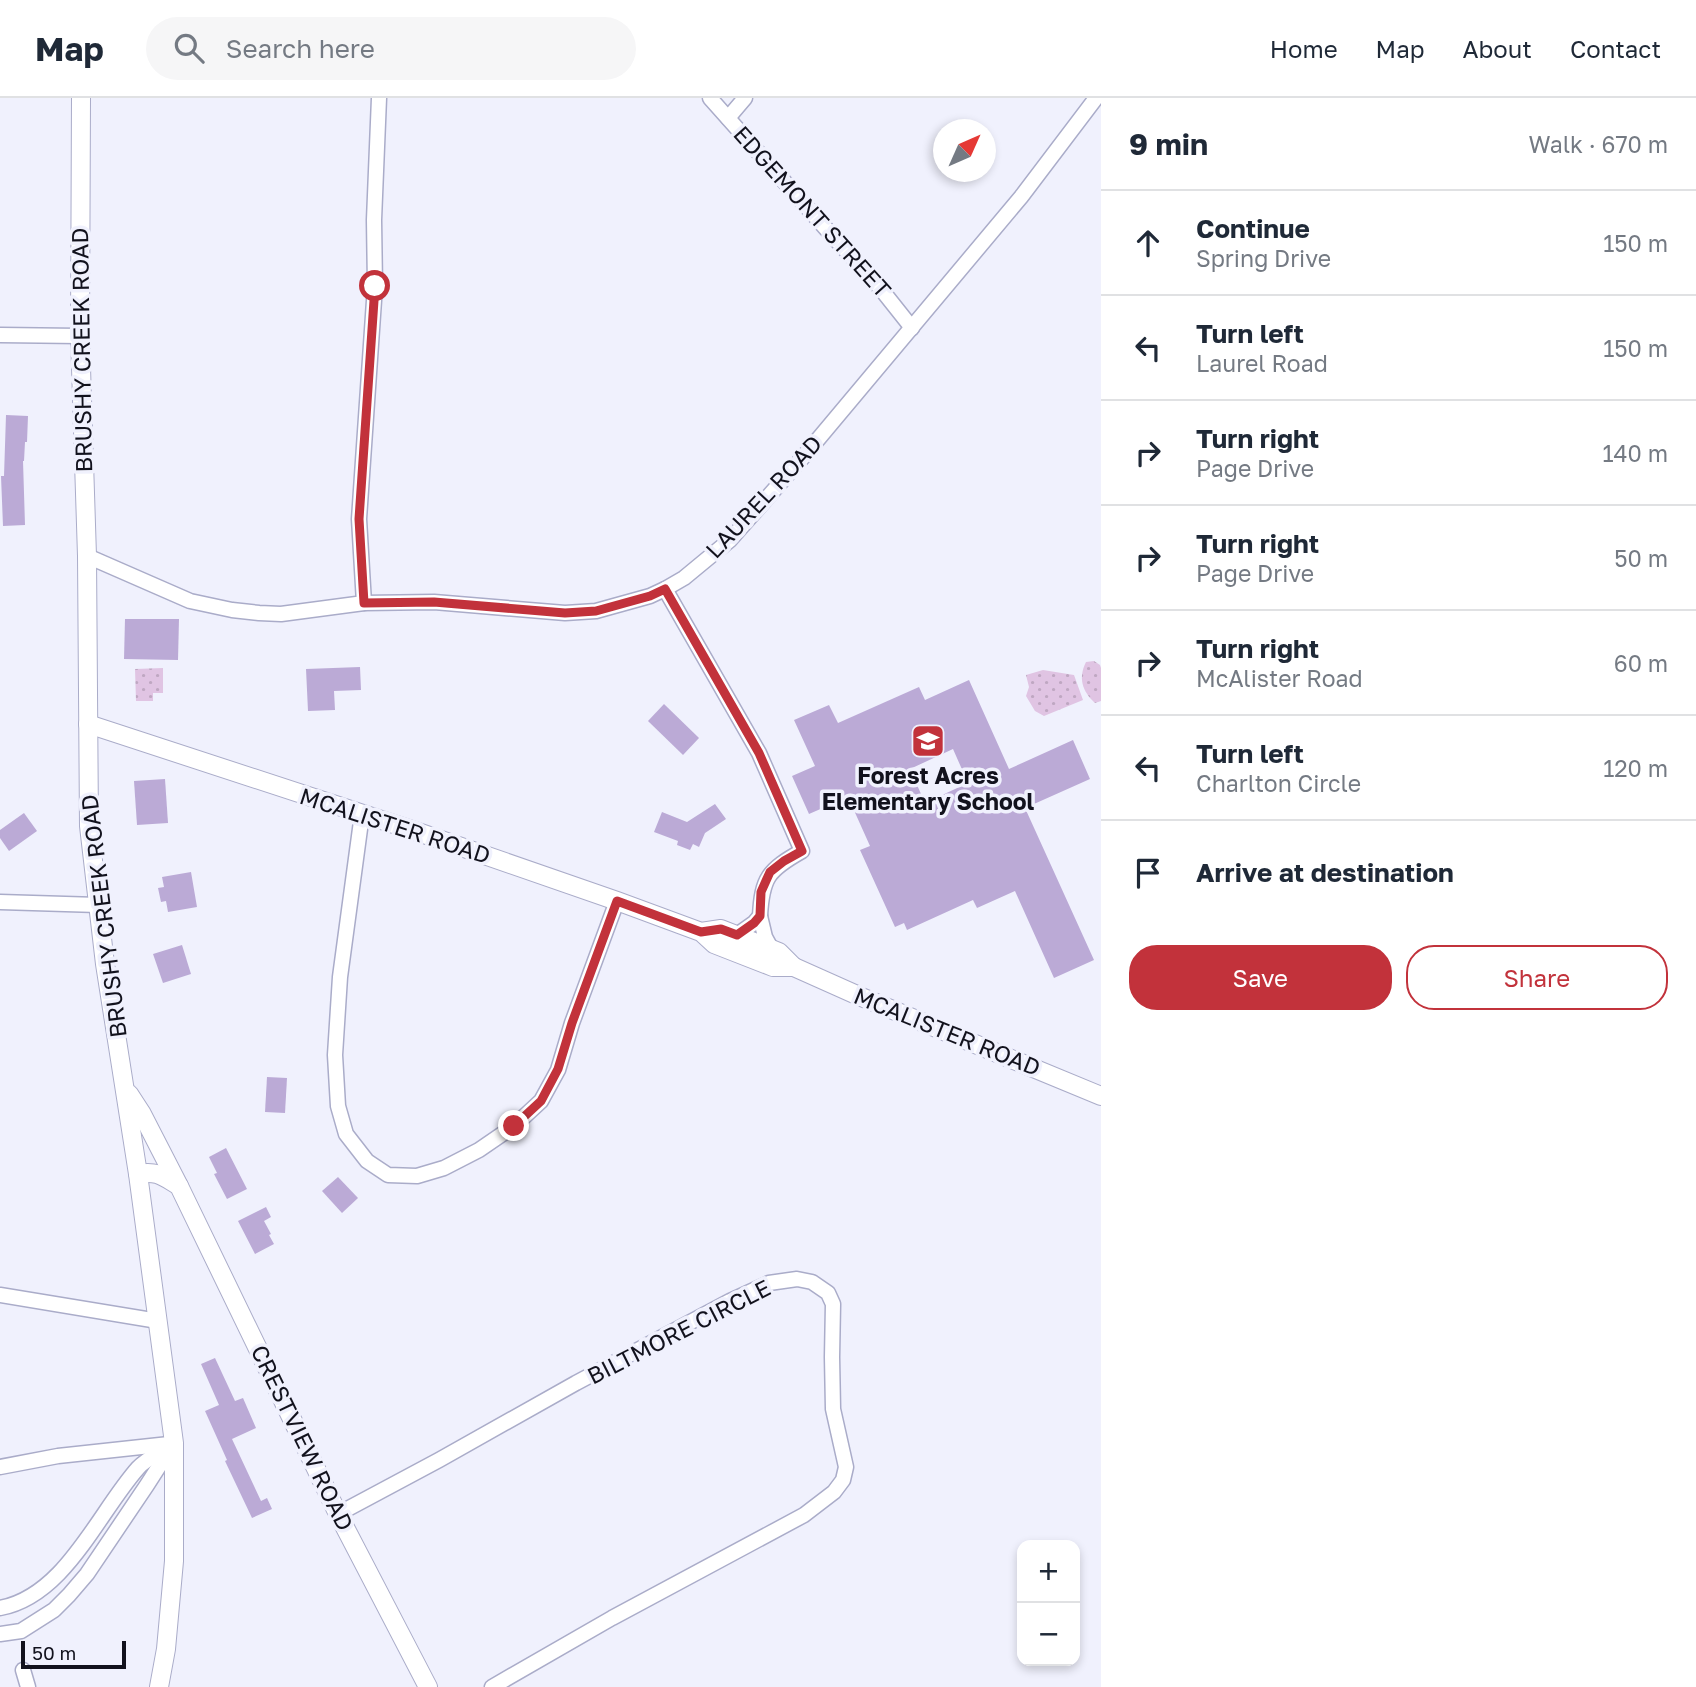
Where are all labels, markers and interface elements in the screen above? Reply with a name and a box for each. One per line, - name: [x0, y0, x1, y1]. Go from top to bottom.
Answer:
- search box: [146, 17, 636, 80]
- text: Map: [35, 29, 104, 68]
- icon: search: [170, 29, 208, 67]
- text: Search here: [226, 33, 375, 64]
- text: Home: [1270, 34, 1338, 63]
- text: Map: [1376, 34, 1425, 63]
- text: About: [1463, 34, 1532, 63]
- text: Contact: [1570, 34, 1661, 63]
- north arrow: [933, 119, 996, 182]
- street label: EDGEMONT STREET: [728, 120, 897, 303]
- text: 9 min: [1129, 126, 1208, 162]
- text: Walk · 670 m: [1529, 130, 1668, 158]
- text: Continue: [1196, 213, 1310, 244]
- icon: ahead: [1129, 224, 1167, 262]
- street label: BRUSHY CREEK ROAD: [65, 227, 97, 473]
- text: 150 m: [1603, 229, 1668, 257]
- text: Spring Drive: [1196, 244, 1331, 272]
- route start: [359, 270, 390, 301]
- text: Turn left: [1196, 318, 1304, 349]
- icon: left: [1129, 329, 1167, 367]
- text: 150 m: [1603, 334, 1668, 362]
- text: Laurel Road: [1196, 349, 1328, 377]
- text: Turn right: [1196, 423, 1319, 454]
- street label: LAUREL ROAD: [699, 429, 827, 563]
- icon: right: [1129, 434, 1167, 472]
- text: 140 m: [1602, 439, 1668, 467]
- text: Page Drive: [1196, 454, 1314, 482]
- text: Turn right: [1196, 528, 1319, 559]
- icon: right: [1129, 539, 1167, 577]
- text: 50 m: [1614, 544, 1668, 572]
- text: Page Drive: [1196, 559, 1314, 587]
- text: Turn right: [1196, 633, 1319, 664]
- icon: right: [1129, 644, 1167, 682]
- text: 60 m: [1614, 649, 1668, 677]
- text: McAlister Road: [1196, 664, 1363, 692]
- school or university icon: Forest Acres Elementary School: [909, 722, 947, 760]
- text: Turn left: [1196, 738, 1304, 769]
- icon: left: [1129, 749, 1167, 787]
- text: 120 m: [1603, 754, 1668, 782]
- place label: Forest Acres Elementary School: [822, 761, 1035, 815]
- text: Charlton Circle: [1196, 769, 1361, 797]
- street label: MCALISTER ROAD: [297, 781, 494, 869]
- street label: BRUSHY CREEK ROAD: [74, 793, 132, 1039]
- icon: arrive: [1129, 854, 1167, 892]
- text: Arrive at destination: [1196, 857, 1454, 888]
- button: Save: [1129, 945, 1392, 1010]
- button: Share: [1406, 945, 1668, 1010]
- street label: MCALISTER ROAD: [850, 981, 1045, 1081]
- route end: [498, 1110, 529, 1141]
- street label: BILTMORE CIRCLE: [582, 1273, 775, 1389]
- street label: CRESTVIEW ROAD: [246, 1340, 360, 1535]
- map controls: [1017, 1540, 1080, 1666]
- button: +: [1017, 1540, 1080, 1603]
- button: −: [1017, 1603, 1080, 1666]
- scale bar: [21, 1638, 126, 1670]
- text: 50 m: [32, 1641, 76, 1664]

